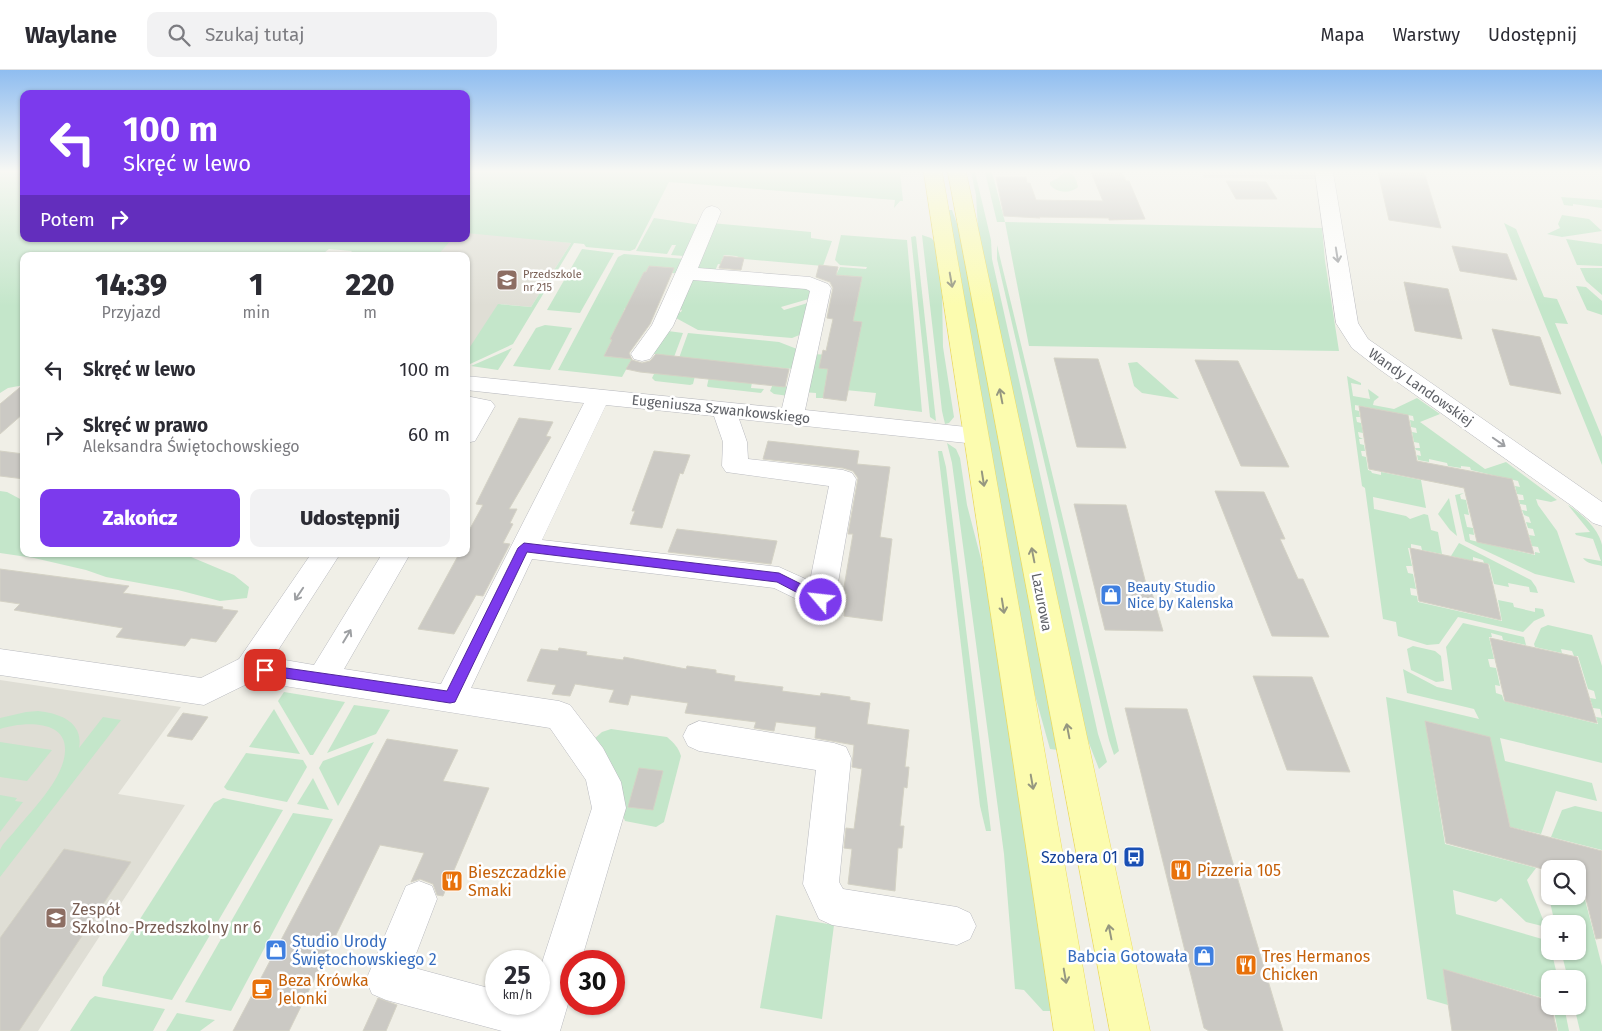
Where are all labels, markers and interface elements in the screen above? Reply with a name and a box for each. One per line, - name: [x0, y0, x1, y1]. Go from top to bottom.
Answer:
- search box: [147, 12, 497, 57]
- text: Waylane: [25, 21, 117, 49]
- icon: search: [165, 21, 193, 49]
- text: Szukaj tutaj: [205, 23, 304, 46]
- text: Mapa: [1320, 24, 1365, 46]
- text: Warstwy: [1393, 24, 1460, 46]
- text: Udostępnij: [1488, 24, 1577, 46]
- text: 100 m: [123, 108, 218, 150]
- icon: left: [40, 110, 105, 175]
- text: Skręć w lewo: [123, 150, 251, 177]
- icon: right: [105, 205, 133, 233]
- text: Potem: [40, 208, 95, 231]
- one-way arrow: [1332, 246, 1342, 262]
- text: 14:39: [95, 267, 167, 303]
- text: 1: [249, 267, 263, 303]
- text: 220: [345, 267, 395, 303]
- school or university icon: Przedszkole nr 215: [495, 268, 519, 292]
- place label: Przedszkole nr 215: [523, 268, 582, 294]
- one-way arrow: [947, 272, 957, 288]
- text: Przyjazd: [101, 303, 161, 322]
- text: min: [242, 303, 270, 322]
- text: m: [363, 303, 377, 322]
- street label: Wandy Landowskiej: [1365, 345, 1477, 430]
- icon: left: [40, 356, 68, 384]
- text: Skręć w lewo: [83, 358, 196, 381]
- text: 100 m: [399, 358, 450, 381]
- one-way arrow: [996, 388, 1005, 404]
- street label: Eugeniusza Szwankowskiego: [631, 392, 811, 427]
- text: Skręć w prawo: [83, 414, 208, 437]
- icon: right: [40, 421, 68, 449]
- text: 60 m: [408, 423, 450, 446]
- text: Aleksandra Świętochowskiego: [83, 437, 300, 456]
- one-way arrow: [1491, 437, 1505, 447]
- one-way arrow: [979, 471, 989, 487]
- button: Zakończ: [40, 489, 240, 547]
- button: Udostępnij: [250, 489, 450, 547]
- one-way arrow: [1028, 547, 1037, 563]
- street label: Lazurowa: [1028, 571, 1056, 633]
- position arrow: [794, 573, 846, 625]
- place label: Beauty Studio Nice by Kalenska: [1127, 579, 1234, 612]
- shop icon: Beauty Studio Nice by Kalenska: [1099, 583, 1123, 607]
- one-way arrow: [294, 587, 304, 601]
- one-way arrow: [999, 597, 1009, 613]
- one-way arrow: [343, 630, 353, 644]
- pin: [244, 649, 286, 691]
- icon: arrive: [251, 656, 279, 684]
- one-way arrow: [1063, 724, 1073, 740]
- one-way arrow: [1027, 773, 1037, 789]
- bus stop icon: Szobera 01: [1122, 845, 1146, 869]
- place label: Szobera 01: [1041, 848, 1118, 867]
- restaurant icon: Pizzeria 105: [1169, 858, 1193, 882]
- map controls: [1541, 860, 1586, 1015]
- button: search: [1541, 860, 1586, 905]
- place label: Pizzeria 105: [1197, 861, 1281, 880]
- place label: Bieszczadzkie Smaki: [468, 863, 566, 900]
- restaurant icon: Bieszczadzkie Smaki: [440, 869, 464, 893]
- place label: Zespół Szkolno-Przedszkolny nr 6: [72, 900, 261, 937]
- school or university icon: Zespół Szkolno-Przedszkolny nr 6: [44, 906, 68, 930]
- button: +: [1541, 915, 1586, 960]
- one-way arrow: [1105, 924, 1114, 940]
- place label: Studio Urody Świętochowskiego 2: [292, 932, 437, 969]
- shop icon: Studio Urody Świętochowskiego 2: [264, 938, 288, 962]
- shop icon: Babcia Gotowała: [1192, 944, 1216, 968]
- place label: Babcia Gotowała: [1067, 947, 1188, 966]
- place label: Tres Hermanos Chicken: [1262, 947, 1370, 984]
- speed limit sign: 30: [560, 950, 625, 1015]
- restaurant icon: Tres Hermanos Chicken: [1234, 953, 1258, 977]
- text: 25: [504, 961, 531, 991]
- one-way arrow: [1061, 968, 1071, 984]
- button: −: [1541, 970, 1586, 1015]
- place label: Beza Krówka Jelonki: [278, 971, 369, 1008]
- cafe icon: Beza Krówka Jelonki: [250, 977, 274, 1001]
- text: km/h: [503, 988, 532, 1002]

